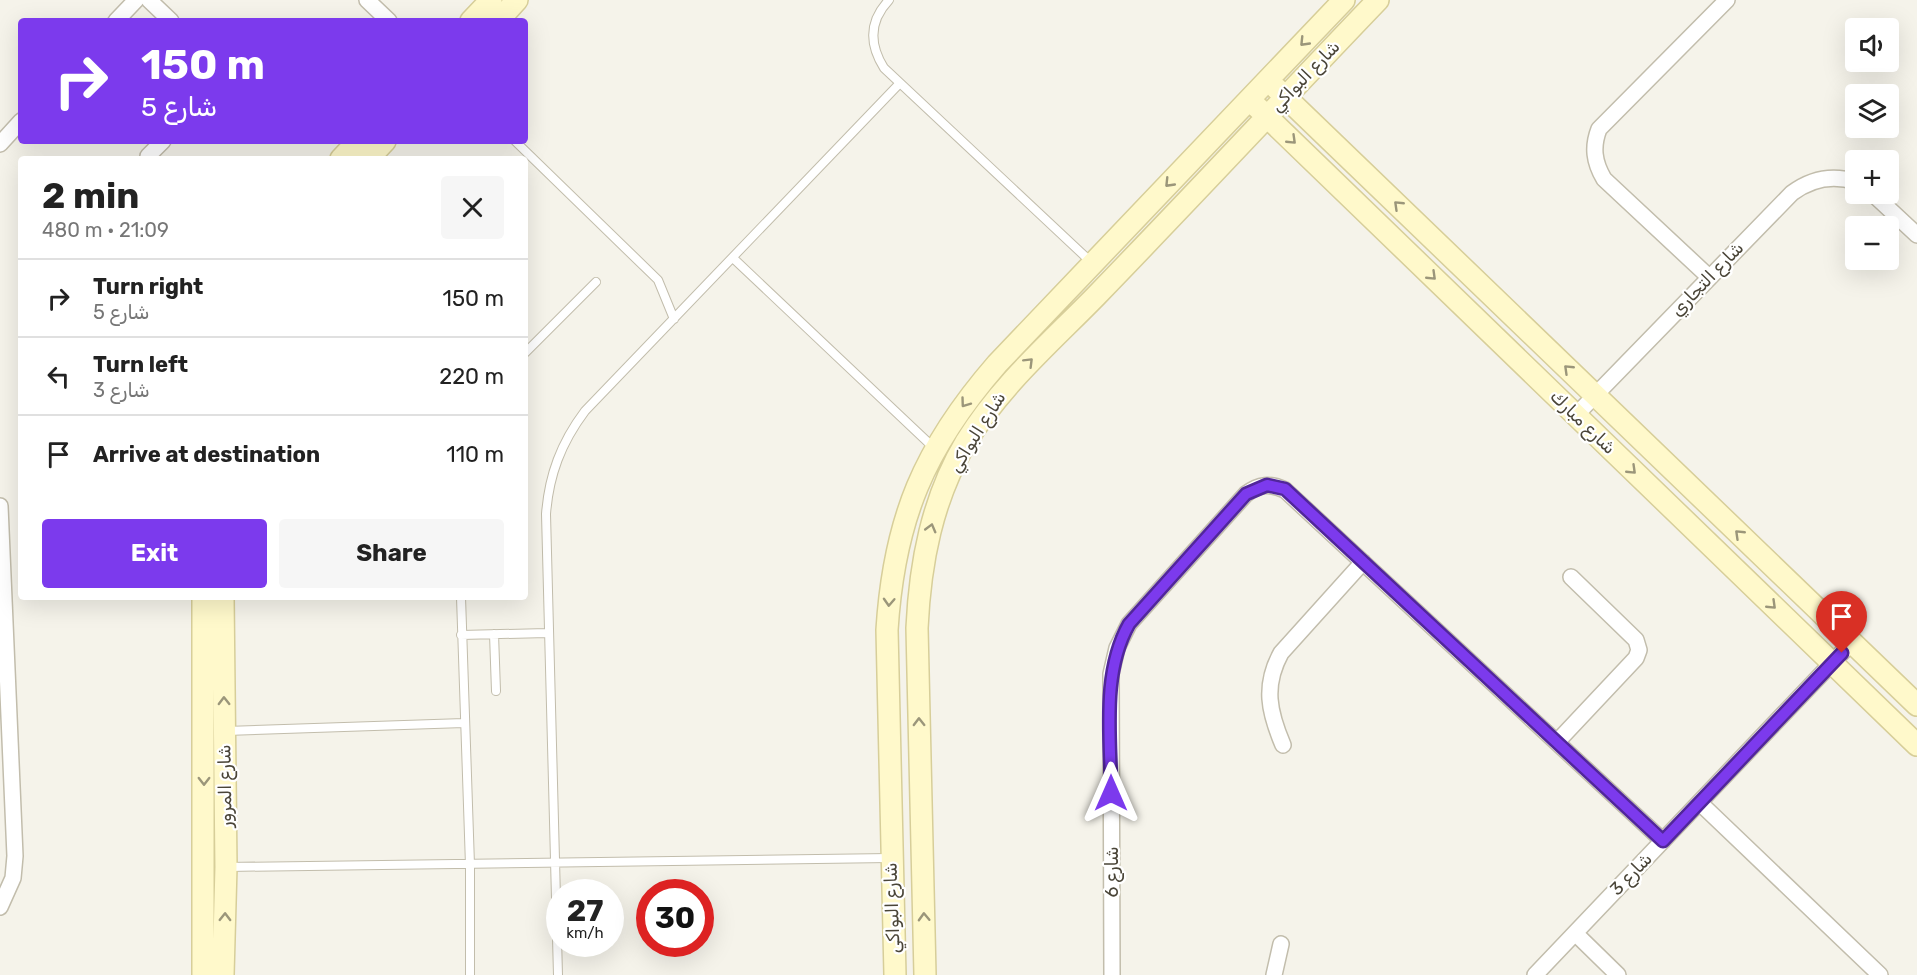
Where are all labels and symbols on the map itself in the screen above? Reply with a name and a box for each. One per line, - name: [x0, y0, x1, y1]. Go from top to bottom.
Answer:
- one-way arrow: [1300, 35, 1311, 46]
- street label: شارع البواكي: [1265, 36, 1346, 118]
- one-way arrow: [1284, 133, 1295, 144]
- one-way arrow: [1165, 177, 1176, 187]
- one-way arrow: [1394, 201, 1405, 212]
- street label: شارع التجاري: [1666, 237, 1749, 322]
- one-way arrow: [1424, 268, 1435, 279]
- one-way arrow: [1021, 359, 1032, 370]
- one-way arrow: [1565, 365, 1575, 376]
- street label: شارع مبارك: [1545, 385, 1620, 459]
- street label: شارع البواكي: [944, 388, 1012, 477]
- one-way arrow: [961, 396, 972, 407]
- one-way arrow: [1625, 462, 1636, 473]
- one-way arrow: [923, 523, 936, 533]
- one-way arrow: [1735, 530, 1746, 541]
- pin: [1816, 591, 1867, 653]
- one-way arrow: [882, 597, 895, 606]
- one-way arrow: [1765, 598, 1776, 609]
- one-way arrow: [218, 696, 230, 705]
- one-way arrow: [913, 717, 925, 726]
- street label: شارع المرور: [213, 744, 238, 829]
- position arrow: [1079, 761, 1143, 825]
- one-way arrow: [198, 777, 210, 786]
- street label: شارع 6: [1101, 846, 1124, 898]
- street label: شارع 3: [1605, 848, 1657, 901]
- street label: شارع البواكي: [879, 862, 907, 954]
- speed limit sign: 30: [636, 879, 714, 957]
- one-way arrow: [219, 912, 231, 921]
- one-way arrow: [918, 912, 930, 921]

